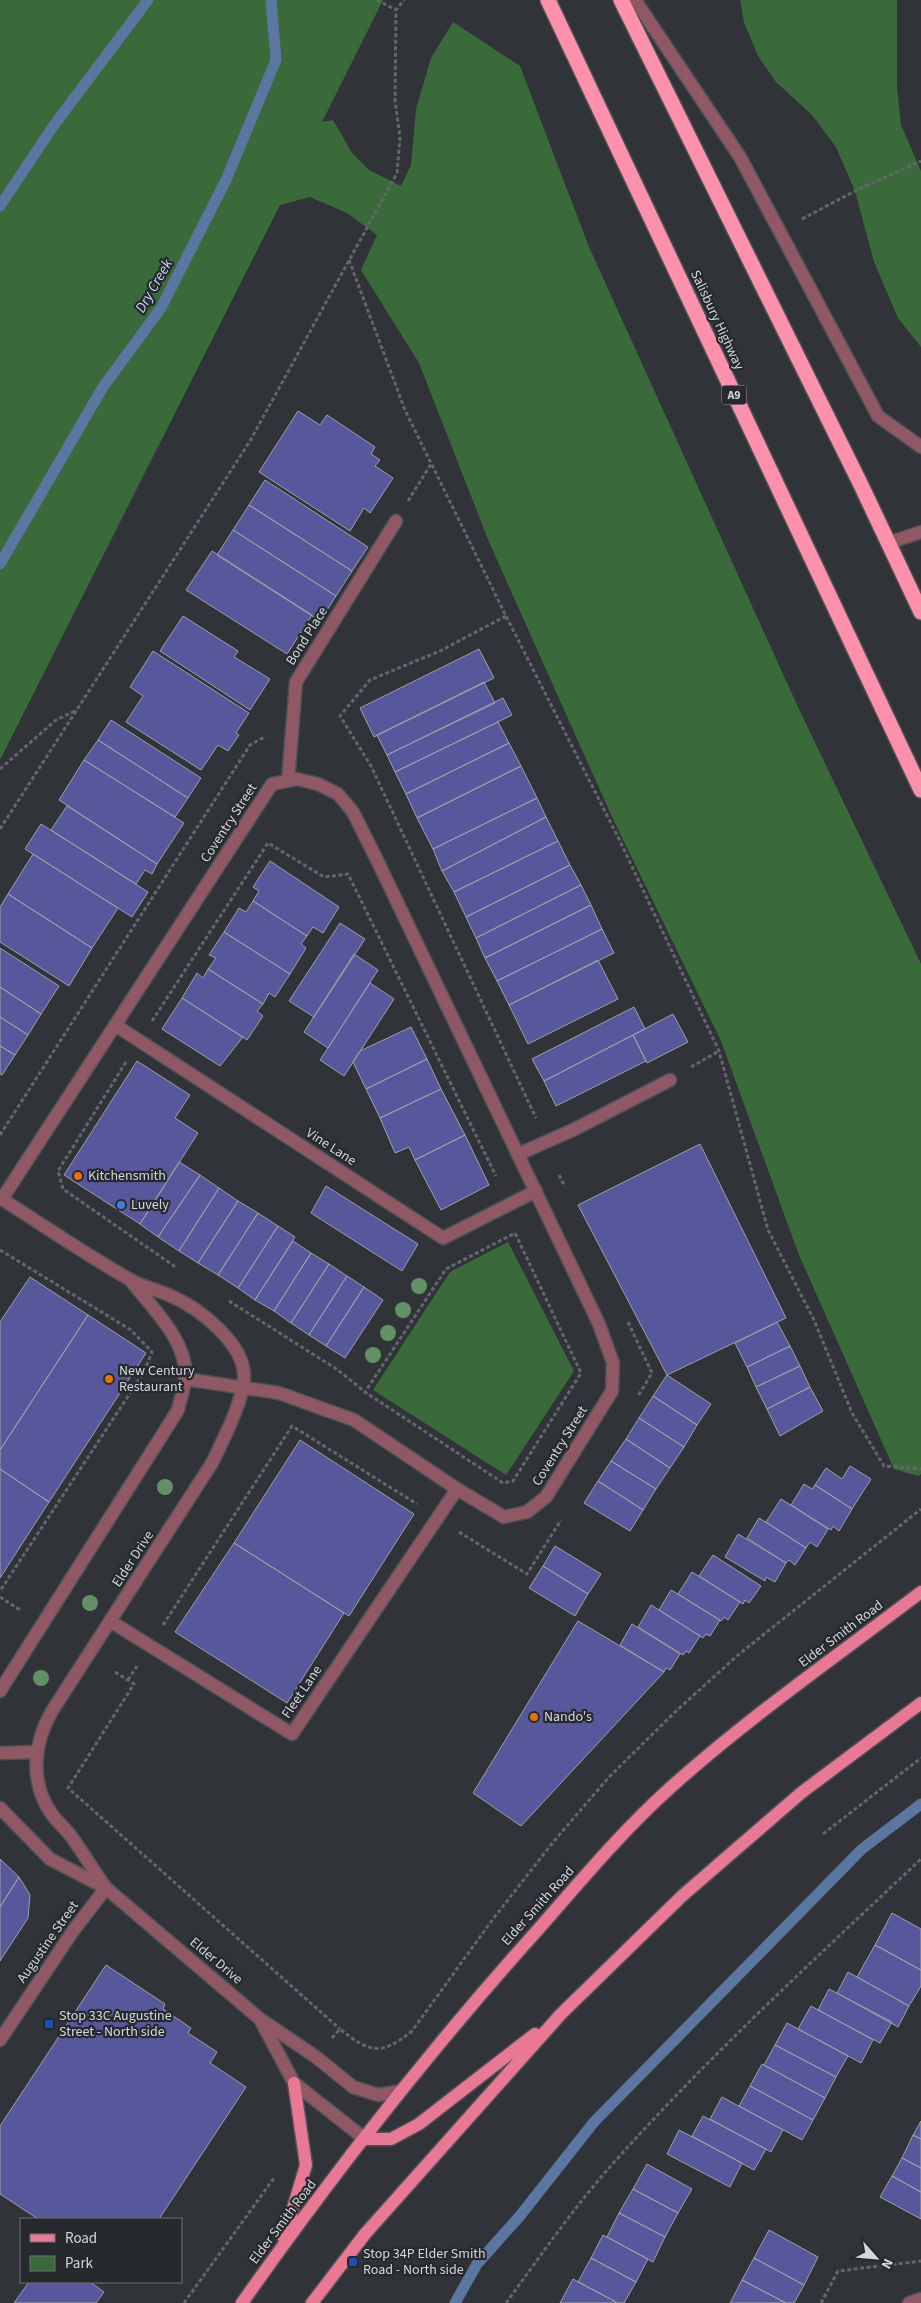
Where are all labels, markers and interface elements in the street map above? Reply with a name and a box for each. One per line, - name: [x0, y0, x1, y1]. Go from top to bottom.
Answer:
- water label: Dry Creek: [130, 255, 178, 317]
- street label: Salisbury Highway: [685, 267, 749, 374]
- road number: A9: [722, 386, 746, 404]
- street label: Bond Place: [281, 603, 333, 669]
- street label: Coventry Street: [196, 779, 262, 867]
- street label: Vine Lane: [302, 1123, 360, 1171]
- place label: Kitchensmith: [88, 1166, 166, 1186]
- marker: Kitchensmith: [72, 1170, 84, 1182]
- place label: Luvely: [131, 1195, 169, 1215]
- marker: Luvely: [115, 1199, 127, 1211]
- place label: New Century Restaurant: [119, 1361, 195, 1397]
- marker: New Century Restaurant: [103, 1373, 115, 1385]
- street label: Coventry Street: [527, 1402, 593, 1490]
- street label: Elder Drive: [107, 1527, 159, 1591]
- street label: Elder Smith Road: [795, 1596, 887, 1672]
- street label: Fleet Lane: [277, 1661, 327, 1723]
- place label: Nando's: [544, 1707, 592, 1727]
- marker: Nando's: [528, 1711, 540, 1723]
- street label: Elder Smith Road: [497, 1862, 579, 1950]
- street label: Augustine Street: [12, 1897, 84, 1987]
- street label: Elder Drive: [185, 1933, 247, 1989]
- place label: Stop 33C Augustine Street - North side: [59, 2006, 172, 2042]
- marker: Stop 33C Augustine Street - North side: [43, 2018, 55, 2030]
- street label: Elder Smith Road: [245, 2176, 321, 2268]
- legend: [20, 2218, 182, 2283]
- text: Road: [65, 2228, 97, 2249]
- north arrow: [851, 2233, 901, 2283]
- place label: Stop 34P Elder Smith Road - North side: [363, 2244, 486, 2280]
- text: Park: [65, 2253, 94, 2274]
- text: N: [876, 2255, 898, 2272]
- marker: Stop 34P Elder Smith Road - North side: [347, 2256, 359, 2268]

